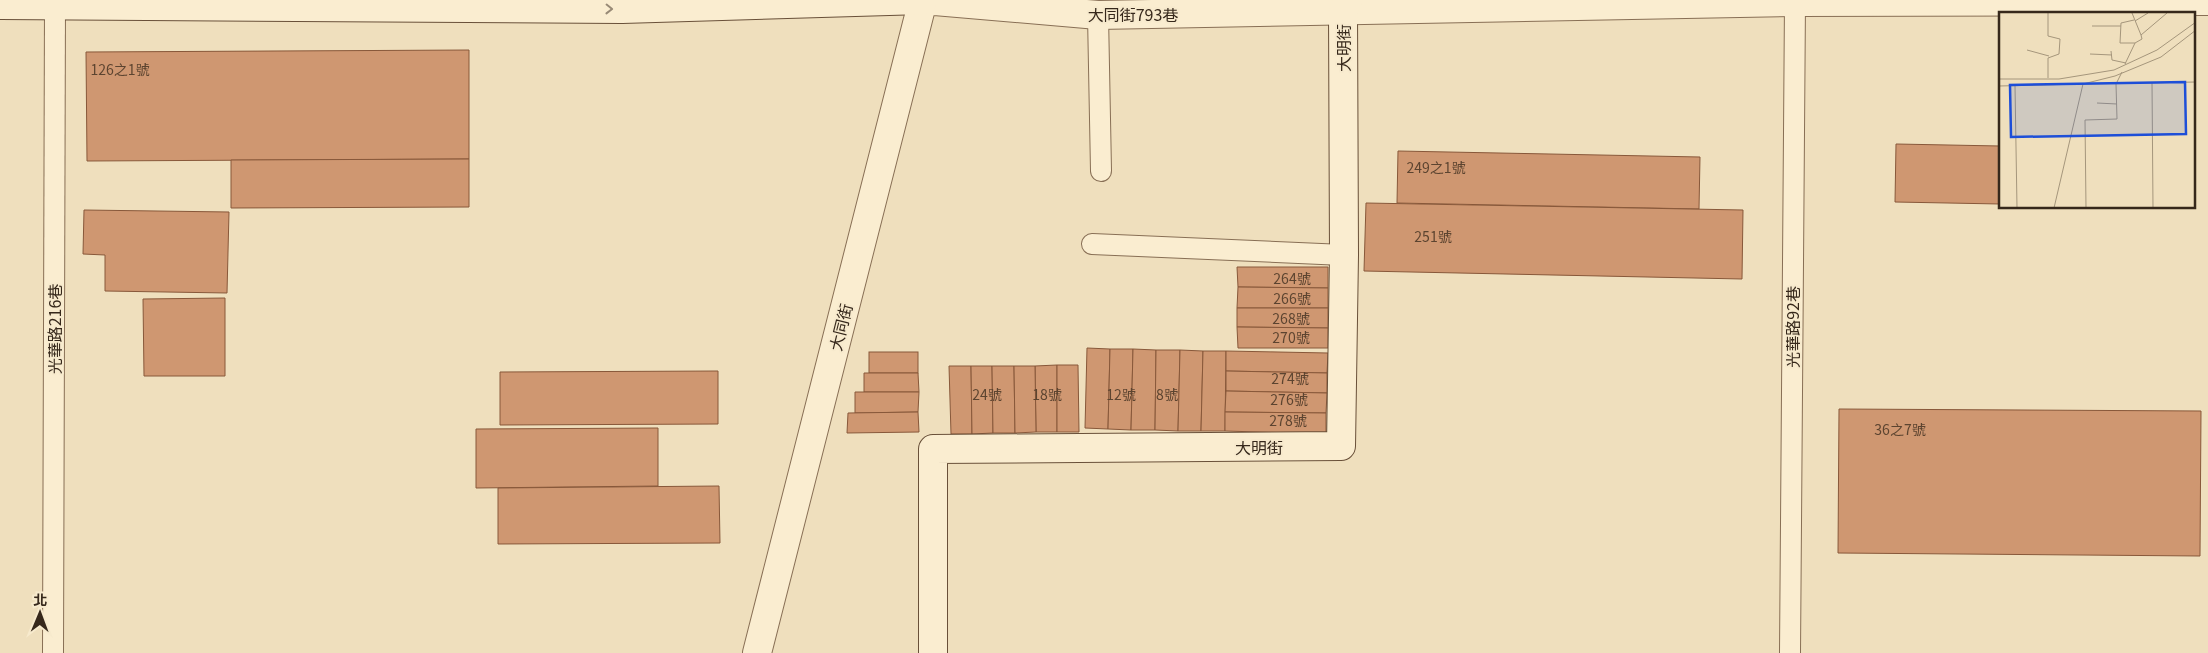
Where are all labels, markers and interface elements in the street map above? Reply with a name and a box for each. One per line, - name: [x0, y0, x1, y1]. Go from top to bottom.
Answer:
- street label: 大同街793巷: [1088, 2, 1178, 26]
- one-way arrow: [605, 4, 613, 14]
- inset map: [1999, 12, 2196, 209]
- street label: 大明街: [1331, 24, 1355, 72]
- house number: 126之1號: [90, 59, 150, 79]
- house number: 249之1號: [1406, 157, 1466, 177]
- house number: 251號: [1414, 226, 1452, 246]
- house number: 264號: [1273, 268, 1311, 288]
- street label: 光華路216巷: [42, 284, 66, 374]
- street label: 光華路92巷: [1780, 286, 1804, 368]
- house number: 266號: [1273, 288, 1311, 308]
- street label: 大同街: [823, 301, 857, 353]
- house number: 268號: [1272, 308, 1310, 328]
- house number: 270號: [1272, 327, 1310, 347]
- house number: 274號: [1271, 368, 1309, 388]
- house number: 24號: [972, 384, 1002, 404]
- house number: 18號: [1032, 384, 1062, 404]
- house number: 12號: [1106, 384, 1136, 404]
- house number: 8號: [1156, 384, 1178, 404]
- house number: 276號: [1270, 389, 1308, 409]
- house number: 278號: [1269, 410, 1307, 430]
- house number: 36之7號: [1874, 419, 1926, 439]
- street label: 大明街: [1235, 435, 1283, 459]
- north arrow: [15, 588, 65, 638]
- text: 北: [33, 589, 47, 609]

